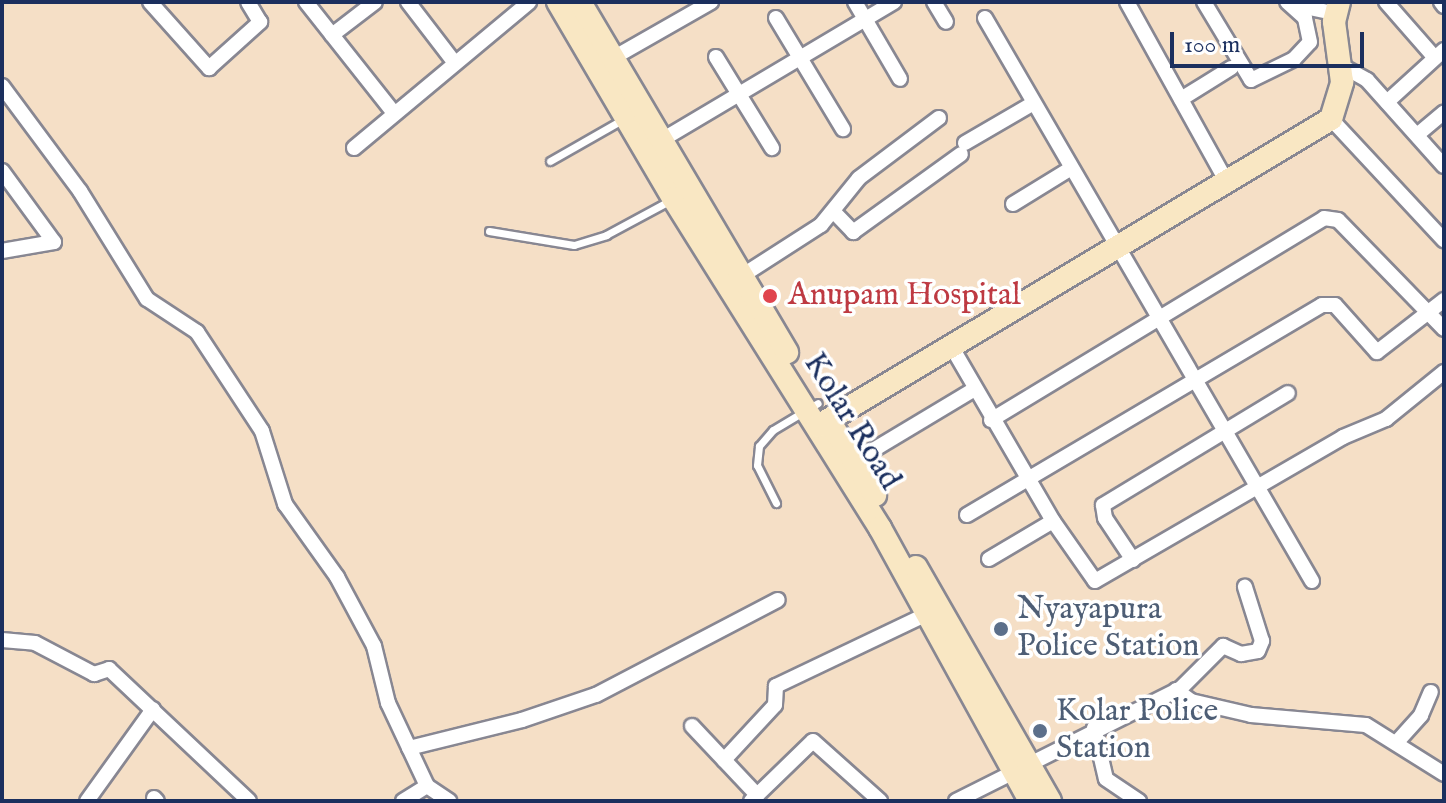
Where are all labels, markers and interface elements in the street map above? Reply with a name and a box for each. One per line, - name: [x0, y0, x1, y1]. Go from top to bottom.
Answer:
- scale bar: [1174, 16, 1368, 66]
- text: 100 m: [1184, 30, 1240, 61]
- place label: Anupam Hospital: [788, 277, 1021, 315]
- marker: Anupam Hospital: [759, 285, 781, 307]
- street label: Kolar Road: [794, 347, 908, 497]
- place label: Nyayapura Police Station: [1017, 592, 1199, 667]
- marker: Nyayapura Police Station: [992, 620, 1010, 638]
- place label: Kolar Police Station: [1056, 694, 1218, 769]
- marker: Kolar Police Station: [1031, 722, 1049, 740]

